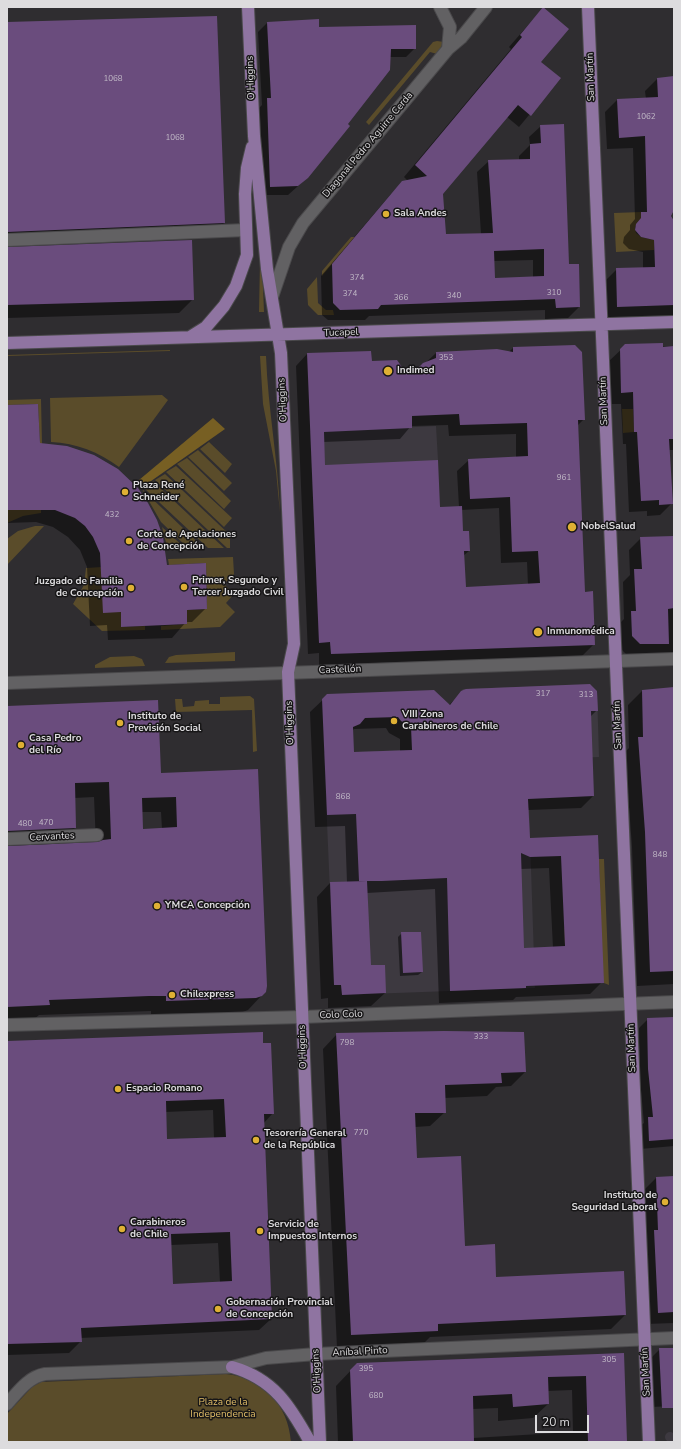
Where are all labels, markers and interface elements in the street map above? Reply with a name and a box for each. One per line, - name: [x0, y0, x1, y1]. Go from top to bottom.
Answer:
- street label: San Martín: [584, 52, 598, 102]
- street label: O'Higgins: [244, 56, 258, 100]
- house number: 1068: [103, 74, 123, 84]
- street label: Diagonal Pedro Aguirre Cerda: [320, 90, 416, 200]
- house number: 1062: [636, 112, 656, 122]
- house number: 1068: [165, 133, 185, 143]
- place label: Sala Andes: [394, 208, 447, 220]
- marker: Sala Andes: [381, 209, 391, 219]
- house number: 374: [350, 273, 364, 283]
- house number: 310: [547, 288, 561, 298]
- house number: 374: [343, 289, 357, 299]
- house number: 340: [447, 291, 461, 301]
- house number: 366: [394, 293, 408, 303]
- street label: Tucapel: [323, 326, 359, 340]
- house number: 353: [439, 353, 453, 363]
- marker: Indimed: [382, 365, 394, 377]
- place label: Indimed: [397, 365, 434, 377]
- street label: San Martín: [597, 376, 611, 426]
- street label: O'Higgins: [276, 378, 290, 422]
- house number: 961: [557, 473, 571, 483]
- place label: Plaza René Schneider: [133, 480, 184, 504]
- marker: Plaza René Schneider: [120, 487, 130, 497]
- house number: 432: [105, 510, 119, 520]
- marker: NobelSalud: [566, 521, 578, 533]
- place label: NobelSalud: [581, 521, 636, 533]
- place label: Corte de Apelaciones de Concepción: [137, 529, 236, 552]
- marker: Corte de Apelaciones de Concepción: [124, 536, 134, 546]
- place label: Primer, Segundo y Tercer Juzgado Civil: [192, 575, 284, 598]
- place label: Juzgado de Familia de Concepción: [36, 576, 123, 600]
- marker: Primer, Segundo y Tercer Juzgado Civil: [179, 582, 189, 592]
- marker: Juzgado de Familia de Concepción: [126, 583, 136, 593]
- marker: Inmunomédica: [532, 626, 544, 638]
- place label: Inmunomédica: [547, 626, 615, 638]
- street label: Castellón: [319, 663, 361, 677]
- house number: 317: [536, 689, 550, 699]
- house number: 313: [579, 690, 593, 700]
- street label: San Martín: [611, 700, 625, 750]
- street label: O'Higgins: [283, 701, 297, 745]
- place label: VIII Zona Carabineros de Chile: [402, 709, 498, 732]
- place label: Instituto de Previsión Social: [128, 711, 201, 734]
- marker: VIII Zona Carabineros de Chile: [389, 716, 399, 726]
- marker: Instituto de Previsión Social: [115, 718, 125, 728]
- place label: Casa Pedro del Río: [29, 733, 81, 756]
- marker: Casa Pedro del Río: [16, 740, 26, 750]
- house number: 868: [336, 792, 350, 802]
- house number: 470: [39, 818, 53, 828]
- house number: 480: [18, 819, 32, 829]
- street label: Cervantes: [29, 830, 75, 844]
- house number: 848: [653, 850, 667, 860]
- place label: YMCA Concepción: [165, 900, 250, 912]
- marker: YMCA Concepción: [152, 901, 162, 911]
- place label: Chilexpress: [180, 989, 234, 1001]
- marker: Chilexpress: [167, 990, 177, 1000]
- street label: Colo Colo: [319, 1008, 363, 1022]
- street label: San Martín: [625, 1023, 639, 1073]
- street label: O'Higgins: [296, 1025, 310, 1069]
- house number: 333: [474, 1032, 488, 1042]
- house number: 798: [340, 1038, 354, 1048]
- place label: Espacio Romano: [126, 1083, 202, 1095]
- marker: Espacio Romano: [113, 1084, 123, 1094]
- place label: Tesorería General de la República: [264, 1128, 346, 1152]
- house number: 770: [354, 1128, 368, 1138]
- marker: Tesorería General de la República: [251, 1135, 261, 1145]
- place label: Instituto de Seguridad Laboral: [571, 1190, 657, 1214]
- marker: Instituto de Seguridad Laboral: [660, 1197, 670, 1207]
- place label: Carabineros de Chile: [130, 1217, 186, 1240]
- place label: Servicio de Impuestos Internos: [268, 1219, 357, 1242]
- marker: Carabineros de Chile: [117, 1224, 127, 1234]
- marker: Servicio de Impuestos Internos: [255, 1226, 265, 1236]
- place label: Gobernación Provincial de Concepción: [226, 1297, 333, 1320]
- marker: Gobernación Provincial de Concepción: [213, 1304, 223, 1314]
- street label: Aníbal Pinto: [332, 1345, 388, 1359]
- street label: San Martín: [639, 1347, 653, 1397]
- street label: O'Higgins: [310, 1349, 324, 1393]
- house number: 305: [602, 1355, 616, 1365]
- house number: 395: [359, 1364, 373, 1374]
- house number: 680: [369, 1391, 383, 1401]
- park label: Plaza de la Independencia: [190, 1397, 256, 1420]
- scale bar: [537, 1407, 591, 1433]
- text: 20 m: [542, 1414, 570, 1430]

